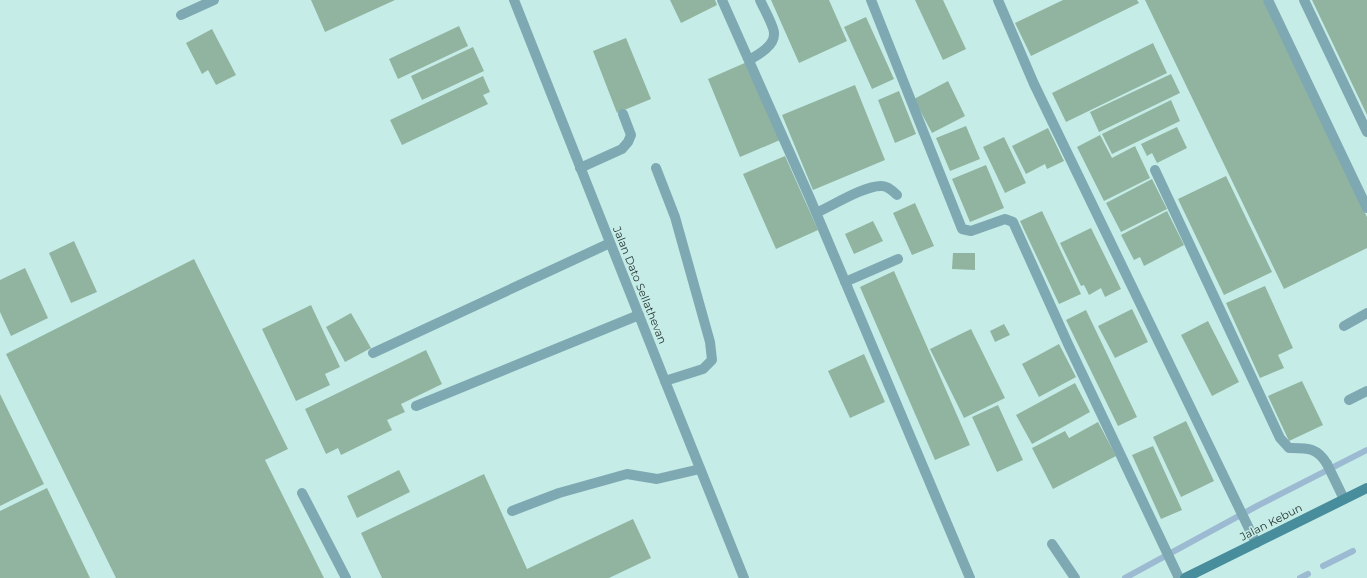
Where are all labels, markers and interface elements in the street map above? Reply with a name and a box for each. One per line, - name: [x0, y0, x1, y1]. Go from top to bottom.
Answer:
- street label: Jalan Dato Sellathevan: [610, 223, 670, 346]
- street label: Jalan Kebun: [1237, 500, 1305, 544]

